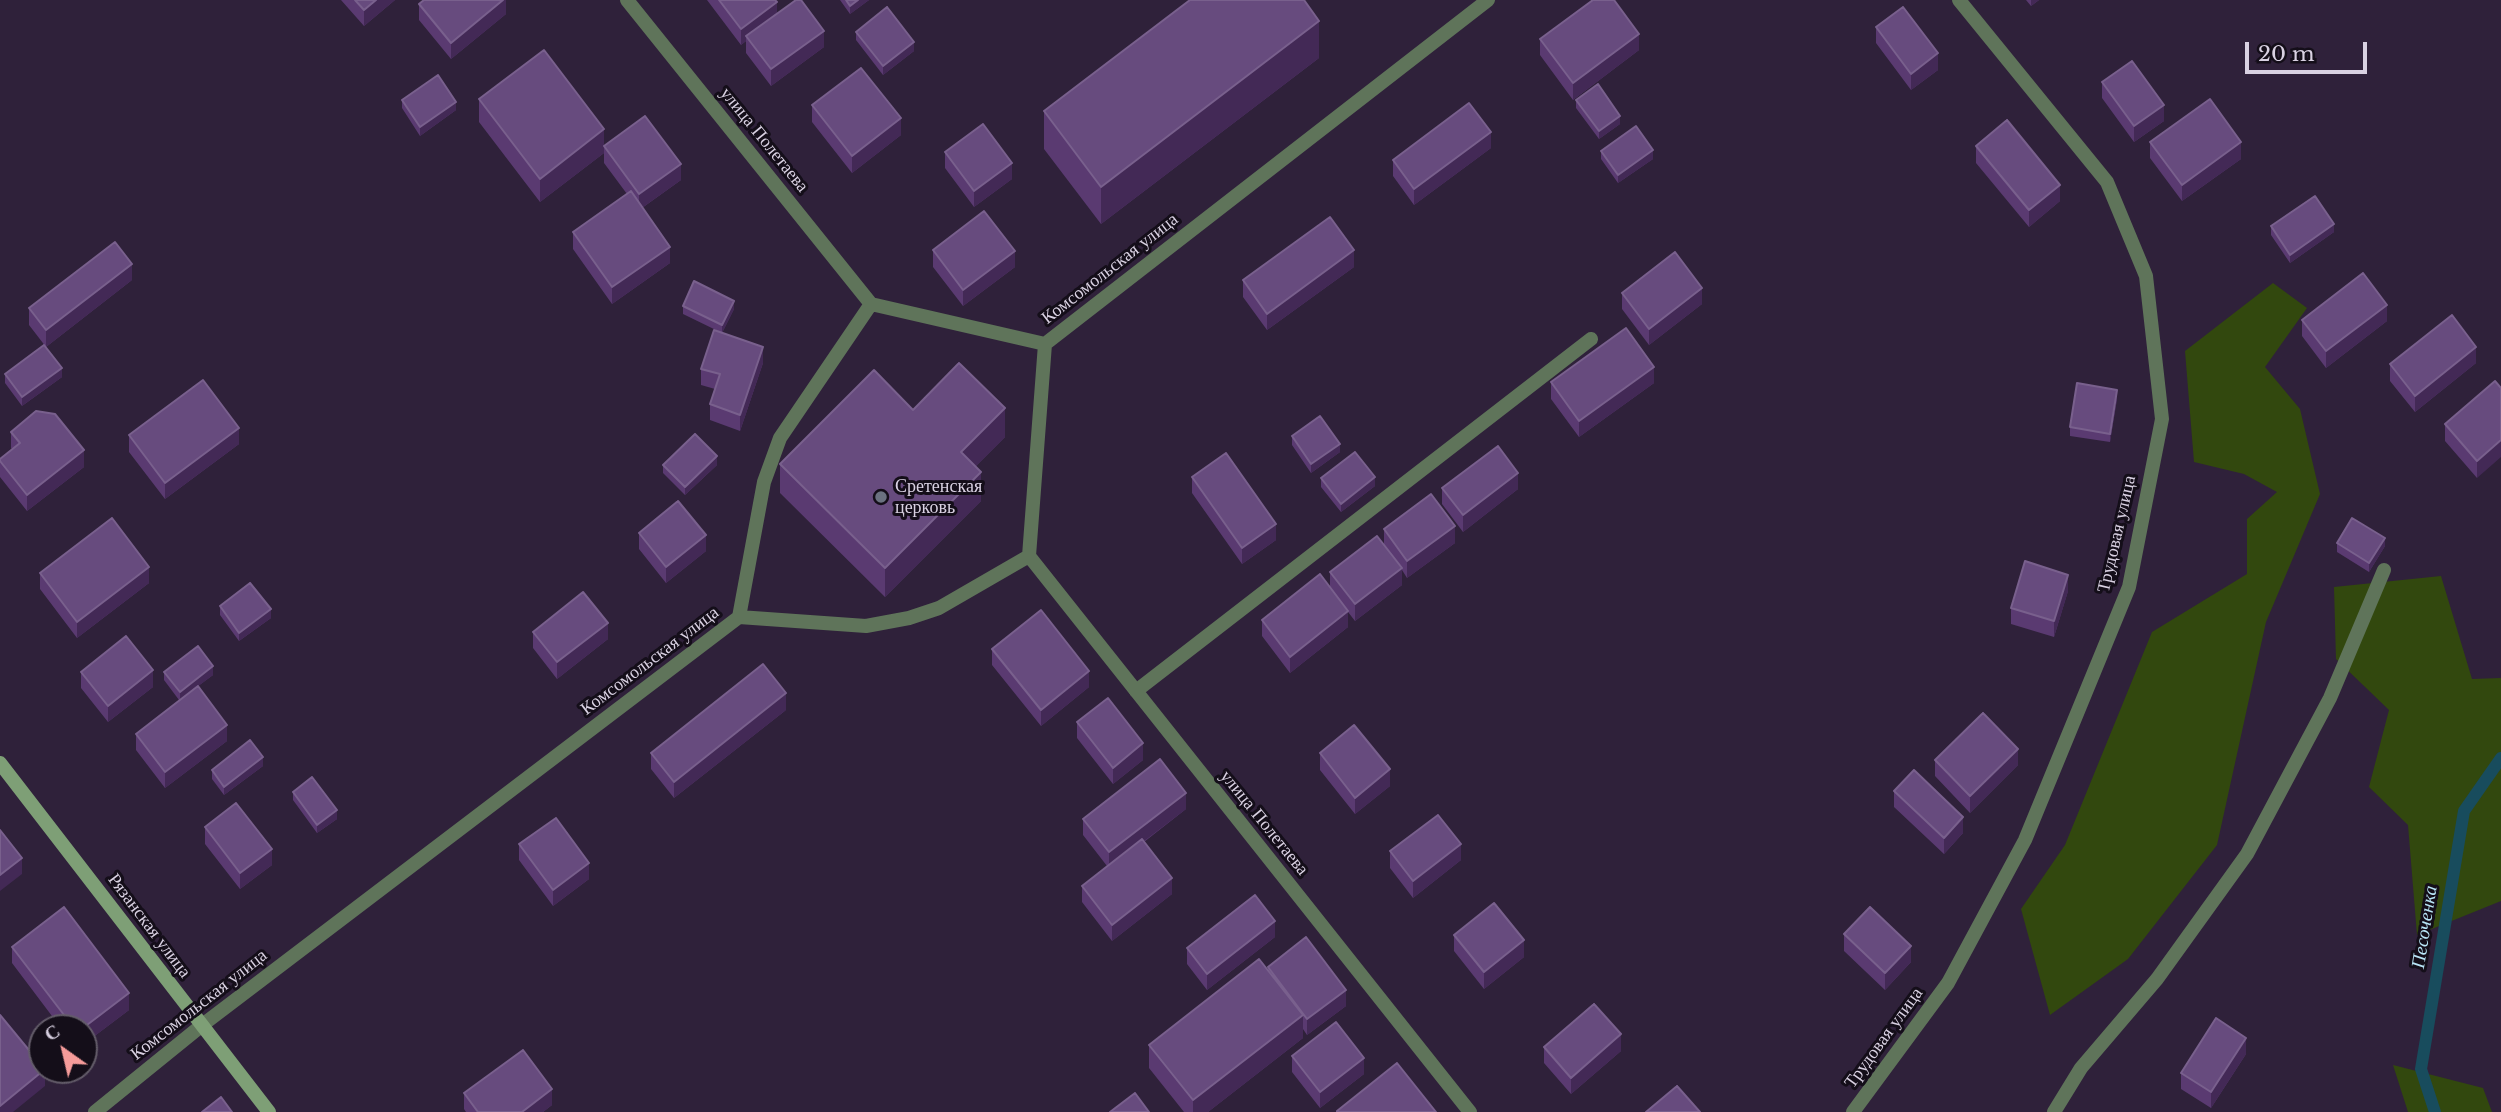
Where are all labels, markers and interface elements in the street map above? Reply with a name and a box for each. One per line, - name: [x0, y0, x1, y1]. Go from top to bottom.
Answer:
- scale bar: [2249, 28, 2372, 72]
- text: 20 m: [2258, 41, 2315, 67]
- street label: улица Полетаева: [715, 83, 813, 197]
- street label: Комсомольская улица: [1037, 209, 1183, 329]
- street label: Трудовая улица: [2093, 473, 2141, 595]
- place label: Сретенская церковь: [895, 476, 982, 518]
- marker: Сретенская церковь: [873, 489, 889, 505]
- street label: Комсомольская улица: [577, 602, 723, 720]
- street label: улица Полетаева: [1215, 766, 1313, 880]
- street label: Рязанская улица: [103, 870, 195, 982]
- water label: Песоченка: [2407, 884, 2443, 970]
- street label: Комсомольская улица: [126, 945, 272, 1065]
- street label: Трудовая улица: [1840, 983, 1928, 1093]
- north arrow: [28, 1014, 98, 1084]
- text: С: [40, 1019, 64, 1046]

